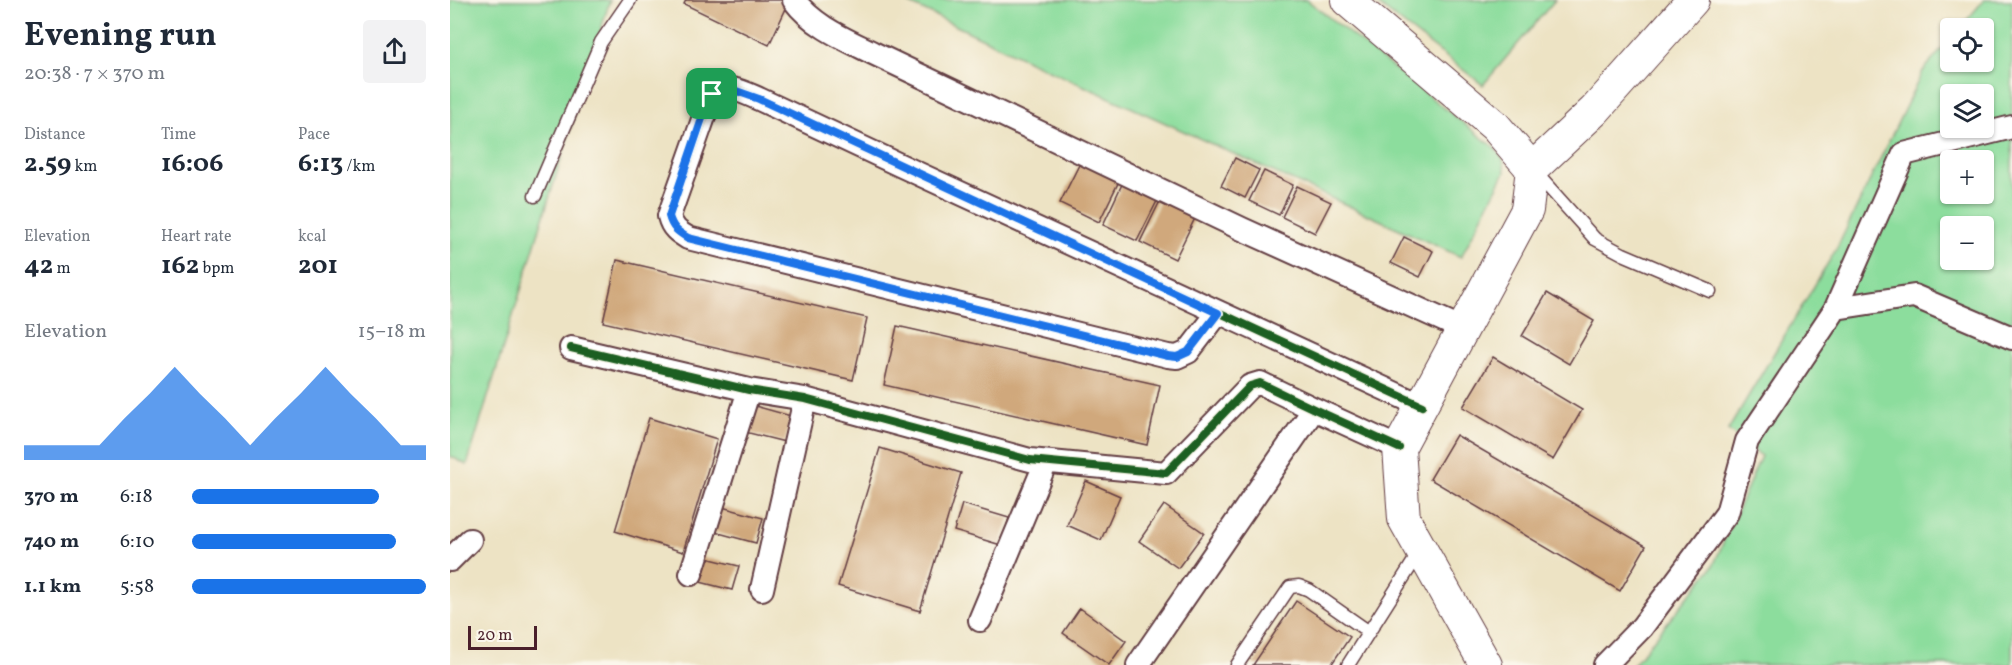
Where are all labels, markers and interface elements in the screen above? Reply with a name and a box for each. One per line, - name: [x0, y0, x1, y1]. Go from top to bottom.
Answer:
- text: Evening run: [24, 14, 217, 60]
- map controls: [1940, 18, 1994, 270]
- button: locate: [1940, 18, 1994, 72]
- button: share: [363, 20, 426, 83]
- text: 20:38 · 7 × 370 m: [24, 60, 165, 88]
- pin: [686, 68, 737, 119]
- icon: arrive: [695, 77, 728, 110]
- button: layers: [1940, 84, 1994, 138]
- text: Distance: [24, 124, 85, 146]
- text: Time: [161, 124, 196, 146]
- text: Pace: [298, 124, 330, 146]
- text: 2.59: [24, 146, 71, 182]
- text: 16:06: [161, 146, 224, 182]
- text: 6:13: [298, 146, 343, 182]
- button: +: [1940, 150, 1994, 204]
- text: km: [71, 156, 97, 178]
- text: /km: [343, 156, 375, 178]
- button: −: [1940, 216, 1994, 270]
- text: Elevation: [24, 226, 91, 248]
- text: Heart rate: [161, 226, 232, 248]
- text: kcal: [298, 226, 326, 248]
- text: 42: [24, 248, 53, 284]
- text: 162: [161, 248, 199, 284]
- text: 201: [298, 248, 338, 284]
- text: m: [53, 258, 71, 280]
- text: bpm: [199, 258, 235, 280]
- text: Elevation: [24, 318, 107, 346]
- text: 15–18 m: [358, 318, 426, 346]
- text: 370 m: [24, 483, 79, 511]
- text: 6:18: [120, 483, 153, 511]
- text: 740 m: [24, 528, 79, 556]
- text: 6:10: [120, 528, 155, 556]
- text: 1.1 km: [24, 573, 81, 601]
- text: 5:58: [120, 573, 154, 601]
- scale bar: [468, 623, 537, 650]
- text: 20 m: [477, 625, 512, 647]

